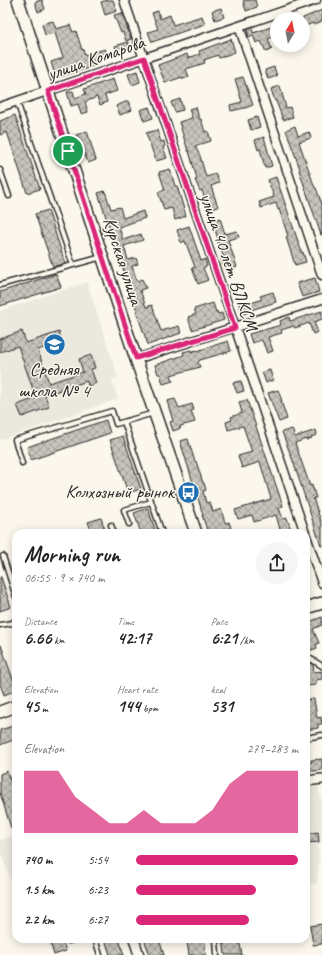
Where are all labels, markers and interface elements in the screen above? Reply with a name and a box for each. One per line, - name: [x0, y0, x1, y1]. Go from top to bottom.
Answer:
- north arrow: [270, 12, 310, 52]
- map controls: [270, 12, 310, 52]
- street label: улица Комарова: [43, 30, 149, 86]
- pin: [51, 134, 85, 168]
- icon: arrive: [57, 140, 79, 162]
- street label: улица 40 лет ВЛКСМ: [194, 189, 264, 335]
- street label: Курская улица: [98, 214, 149, 310]
- school or university icon: Средняя школа № 4: [41, 331, 67, 357]
- place label: Средняя школа № 4: [18, 357, 92, 403]
- bus stop icon: Колхозный рынок: [176, 479, 202, 505]
- place label: Колхозный рынок: [66, 480, 176, 504]
- text: Morning run: [24, 541, 120, 569]
- button: share: [256, 542, 298, 584]
- text: 06:55 · 9 × 740 m: [24, 570, 105, 586]
- text: Distance: [24, 614, 57, 628]
- text: Time: [117, 614, 134, 628]
- text: Pace: [211, 614, 228, 628]
- text: 6.66: [24, 628, 51, 649]
- text: 42:17: [117, 628, 151, 649]
- text: 6:21: [211, 628, 237, 649]
- text: km: [51, 633, 65, 647]
- text: /km: [237, 633, 254, 647]
- text: Elevation: [24, 682, 58, 696]
- text: Heart rate: [117, 682, 157, 696]
- text: kcal: [211, 682, 225, 696]
- text: 45: [24, 696, 39, 717]
- text: 144: [117, 696, 140, 717]
- text: 531: [211, 696, 233, 717]
- text: m: [39, 701, 48, 715]
- text: bpm: [140, 701, 158, 715]
- text: Elevation: [24, 741, 64, 757]
- text: 279–283 m: [247, 741, 298, 757]
- text: 740 m: [24, 852, 52, 868]
- text: 5:54: [88, 852, 108, 868]
- text: 1.5 km: [24, 882, 54, 898]
- text: 6:23: [88, 882, 108, 898]
- text: 2.2 km: [24, 912, 54, 928]
- text: 6:27: [88, 912, 108, 928]

